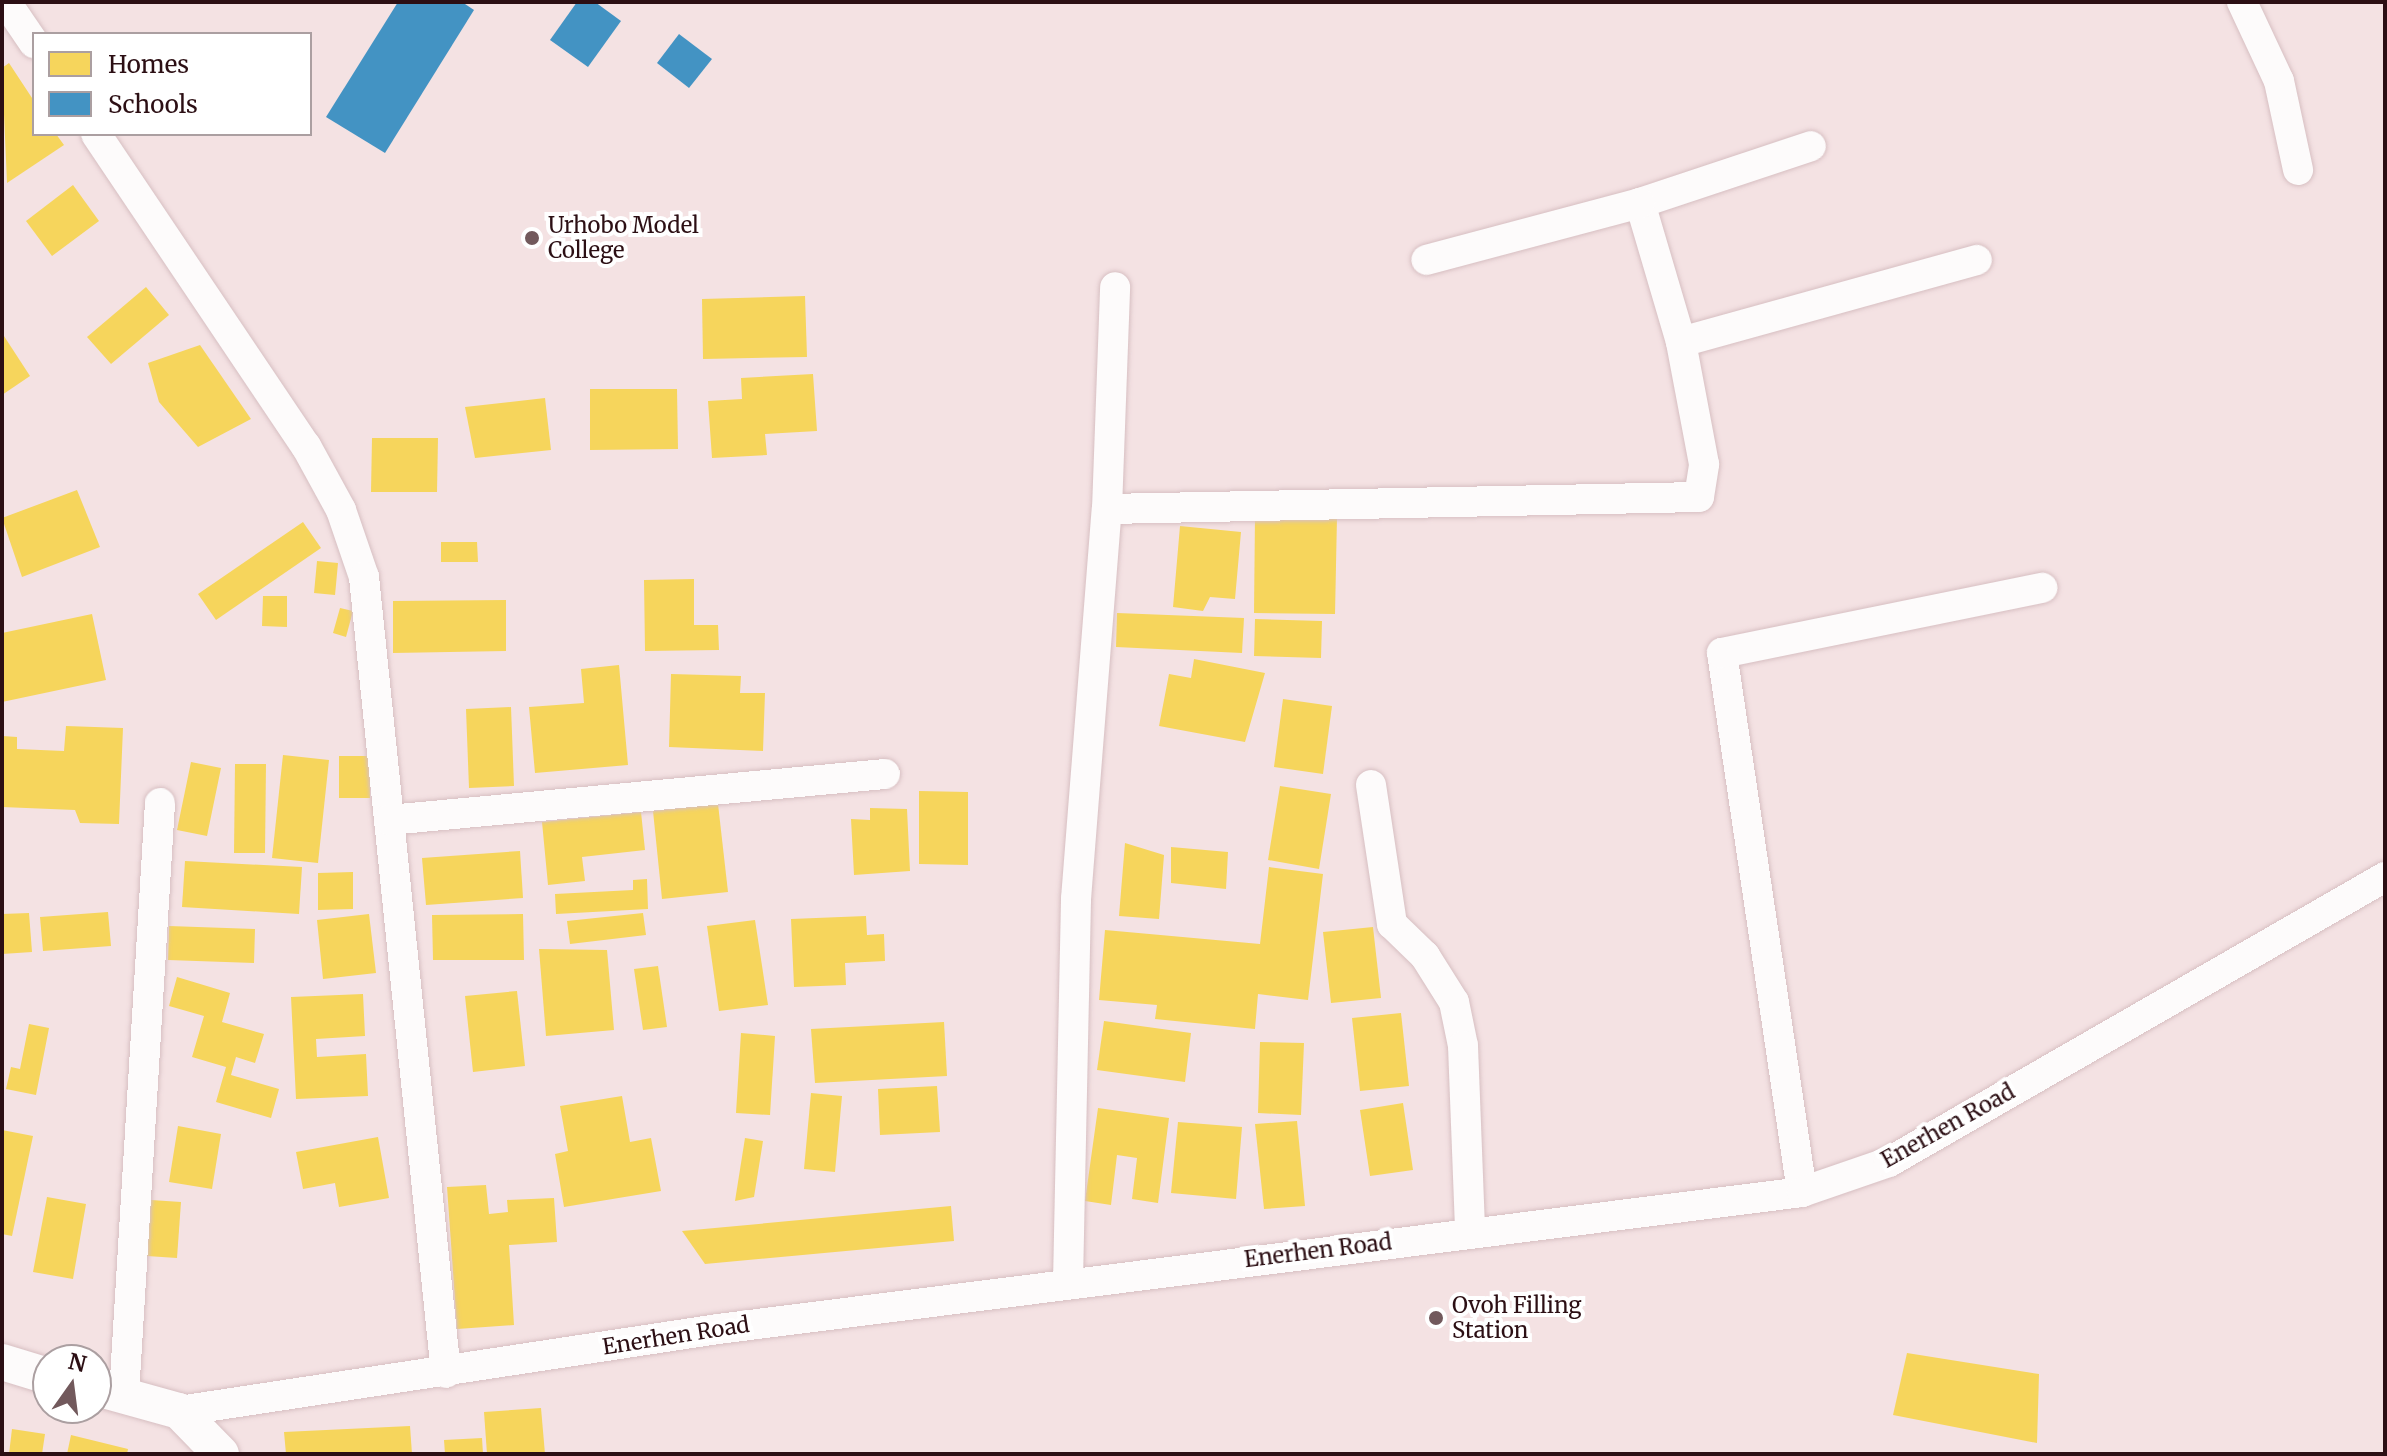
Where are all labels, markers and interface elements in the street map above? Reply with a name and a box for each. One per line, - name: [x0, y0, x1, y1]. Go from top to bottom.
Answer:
- legend: [32, 32, 312, 136]
- text: Homes: [108, 49, 189, 80]
- text: Schools: [108, 89, 198, 120]
- place label: Urhobo Model College: [548, 212, 699, 264]
- marker: Urhobo Model College: [523, 229, 541, 247]
- street label: Enerhen Road: [1877, 1078, 2019, 1174]
- street label: Enerhen Road: [1243, 1229, 1393, 1273]
- place label: Ovoh Filling Station: [1452, 1292, 1582, 1344]
- marker: Ovoh Filling Station: [1427, 1309, 1445, 1327]
- street label: Enerhen Road: [601, 1311, 751, 1361]
- north arrow: [32, 1344, 112, 1424]
- text: N: [65, 1347, 89, 1378]

